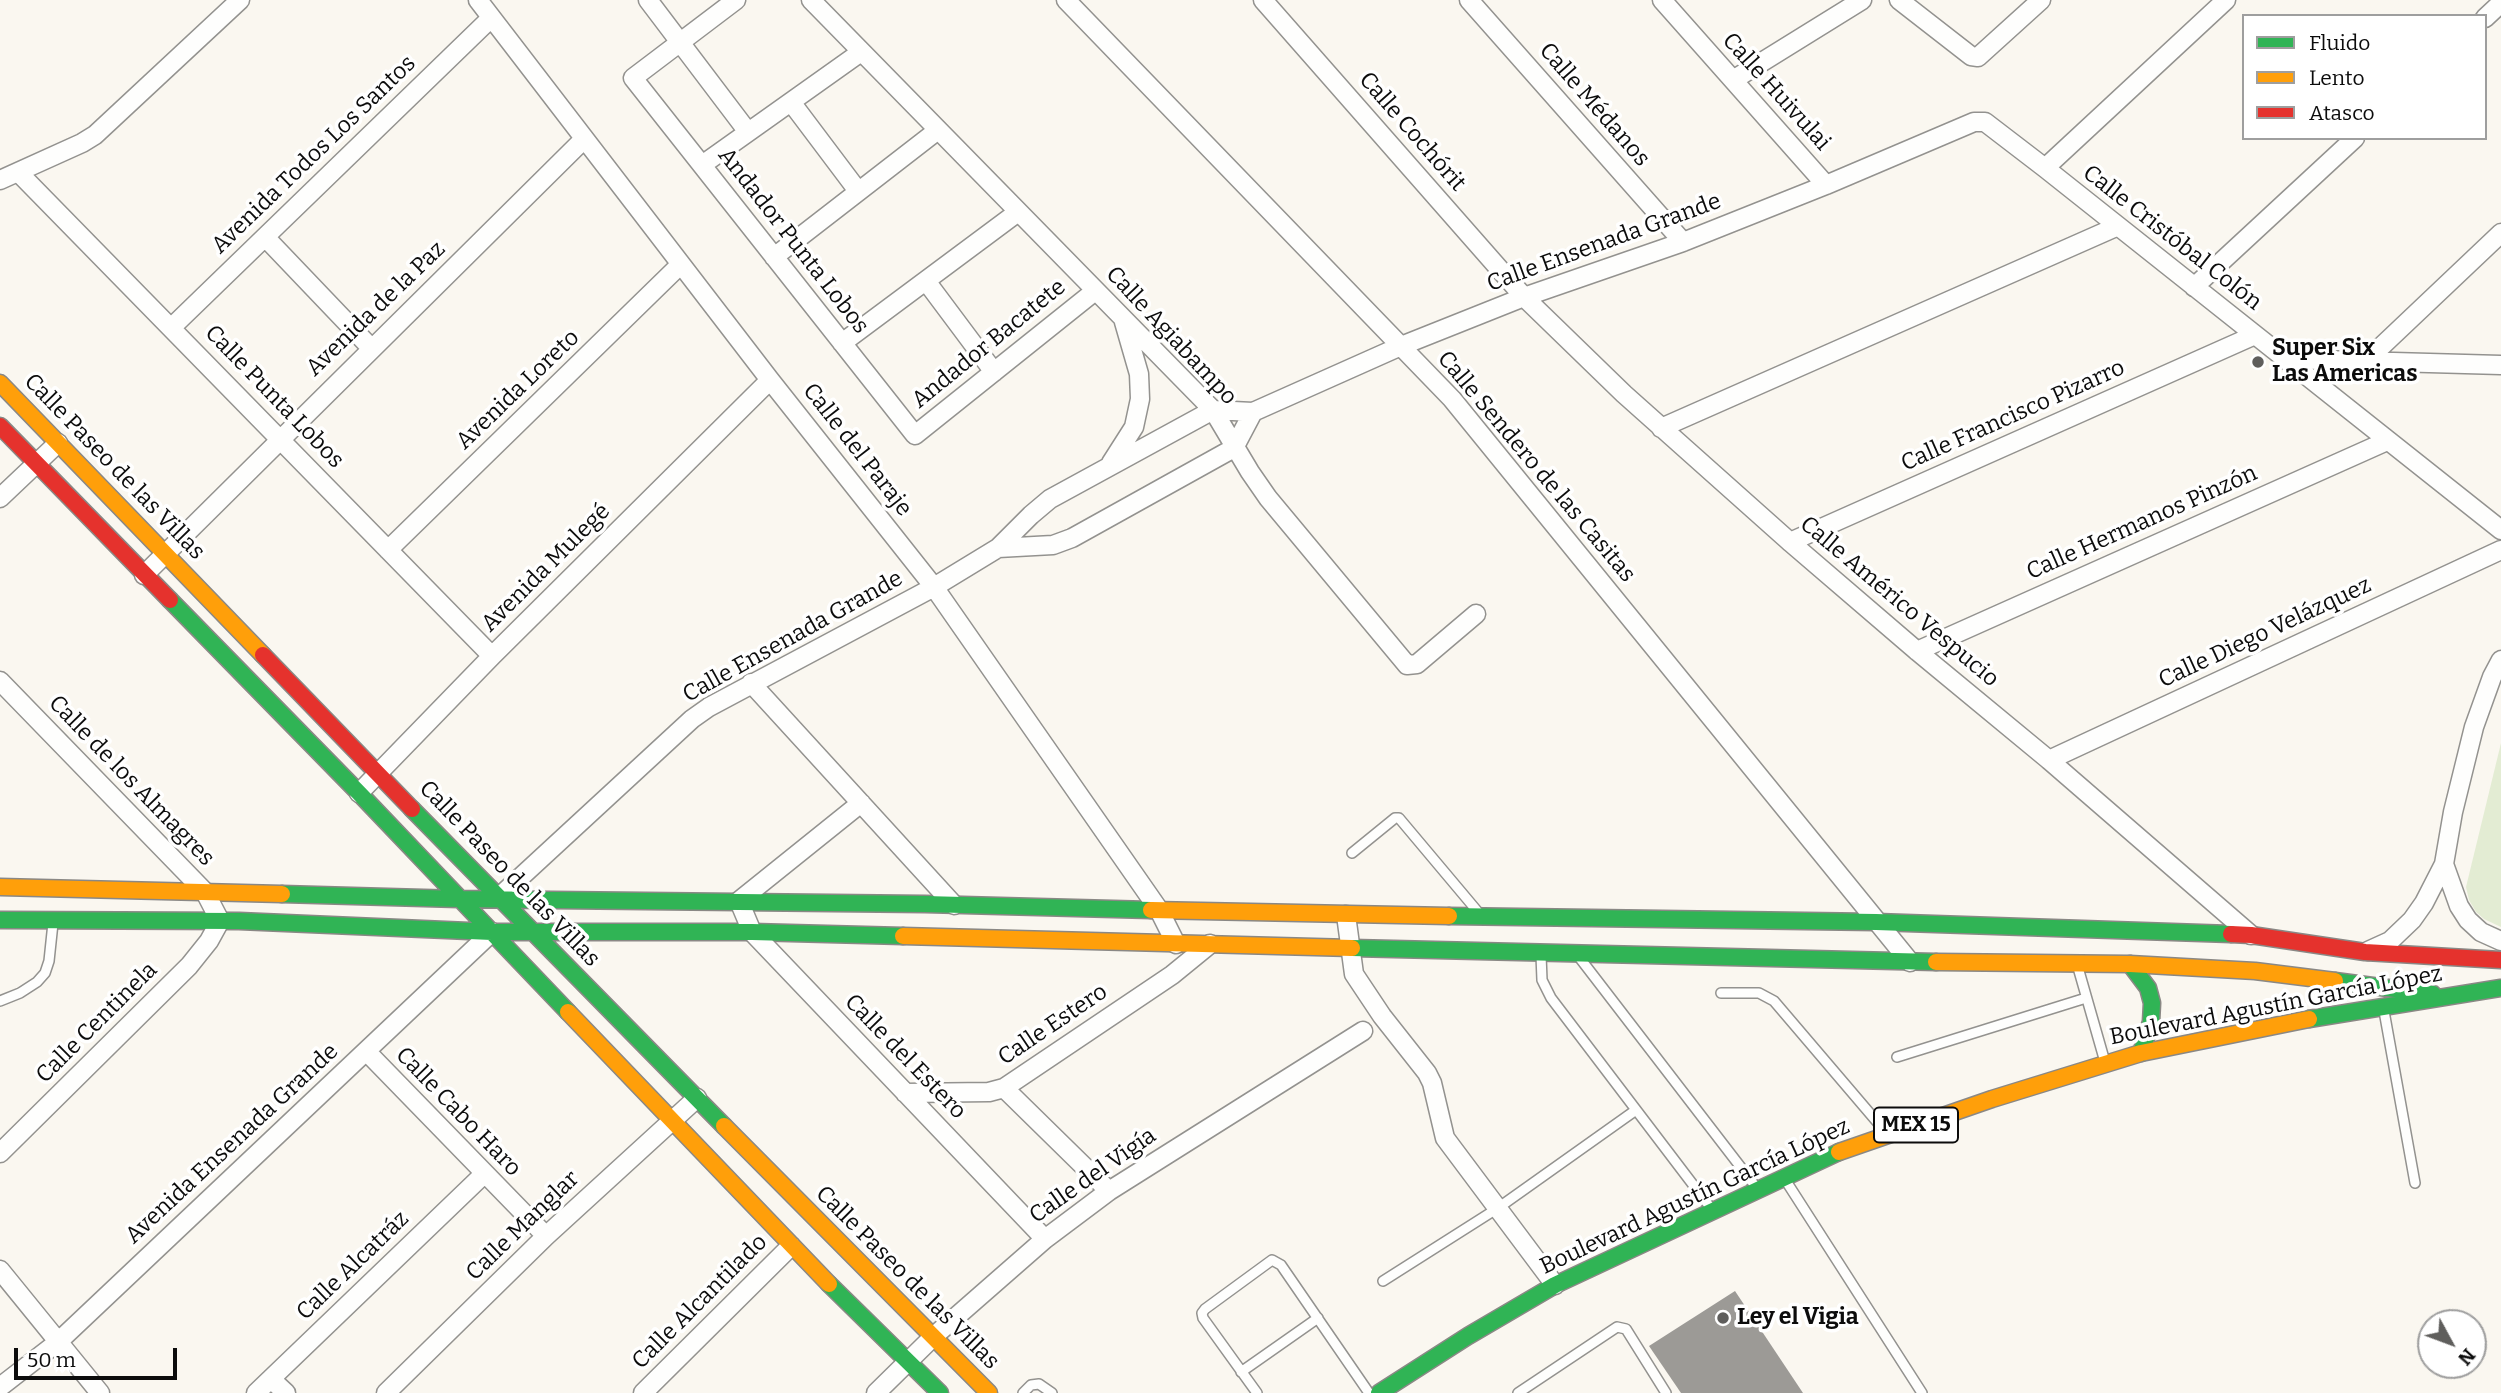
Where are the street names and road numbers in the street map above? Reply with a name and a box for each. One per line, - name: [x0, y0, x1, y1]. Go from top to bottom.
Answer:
- street label: Calle Huivulai: [1716, 28, 1836, 156]
- street label: Calle Médanos: [1533, 38, 1655, 172]
- street label: Avenida Todos Los Santos: [206, 50, 422, 260]
- street label: Calle Cochórit: [1353, 67, 1471, 197]
- street label: Andador Punta Lobos: [712, 142, 874, 340]
- street label: Calle Cristóbal Colón: [2077, 160, 2267, 316]
- street label: Calle Ensenada Grande: [1483, 188, 1725, 298]
- street label: Avenida de la Paz: [301, 236, 451, 382]
- street label: Calle Agiabampo: [1100, 261, 1242, 411]
- street label: Andador Bacatete: [906, 273, 1072, 415]
- street label: Calle Punta Lobos: [199, 320, 349, 474]
- street label: Avenida Loreto: [451, 324, 585, 456]
- street label: Calle Sendero de las Casitas: [1431, 346, 1641, 588]
- street label: Calle Francisco Pizarro: [1897, 354, 2129, 478]
- street label: Calle Paseo de las Villas: [18, 368, 210, 566]
- street label: Calle del Paraje: [796, 378, 918, 522]
- street label: Calle Hermanos Pinzón: [2022, 460, 2262, 586]
- street label: Avenida Mulegé: [476, 498, 616, 638]
- street label: Calle Américo Vespucio: [1794, 511, 2004, 693]
- street label: Calle Ensenada Grande: [678, 565, 908, 709]
- street label: Calle Diego Velázquez: [2154, 572, 2376, 694]
- street label: Calle de los Almagres: [42, 690, 220, 872]
- street label: Calle Paseo de las Villas: [413, 775, 605, 973]
- street label: Calle Centinela: [31, 957, 163, 1089]
- street label: Boulevard Agustín García López: [2107, 960, 2445, 1052]
- street label: Calle Estero: [993, 978, 1113, 1072]
- street label: Calle del Estero: [838, 989, 972, 1125]
- street label: Avenida Ensenada Grande: [120, 1038, 344, 1250]
- street label: Calle Cabo Haro: [389, 1042, 527, 1182]
- road number: MEX 15: [1874, 1108, 1958, 1142]
- street label: Boulevard Agustín García López: [1536, 1113, 1854, 1281]
- street label: Calle del Vigía: [1024, 1122, 1162, 1230]
- street label: Calle Manglar: [461, 1165, 585, 1287]
- street label: Calle Paseo de las Villas: [810, 1181, 1004, 1375]
- street label: Calle Alcatráz: [291, 1206, 415, 1326]
- street label: Calle Alcantilado: [627, 1229, 773, 1375]

